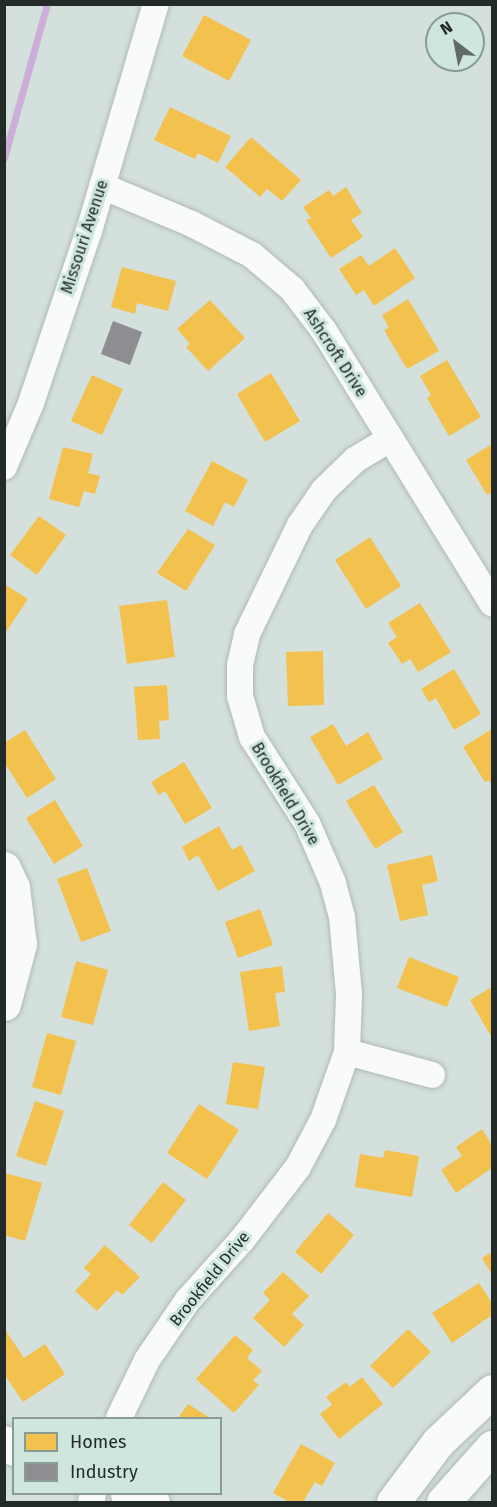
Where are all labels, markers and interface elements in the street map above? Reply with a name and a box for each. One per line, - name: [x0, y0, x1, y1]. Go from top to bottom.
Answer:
- north arrow: [425, 12, 485, 72]
- text: N: [437, 17, 456, 39]
- street label: Missouri Avenue: [58, 178, 112, 296]
- street label: Ashcroft Drive: [299, 305, 371, 401]
- street label: Brookfield Drive: [247, 739, 323, 849]
- street label: Brookfield Drive: [166, 1228, 254, 1330]
- legend: [12, 1417, 222, 1495]
- text: Homes: [70, 1431, 126, 1453]
- text: Industry: [70, 1461, 138, 1483]

